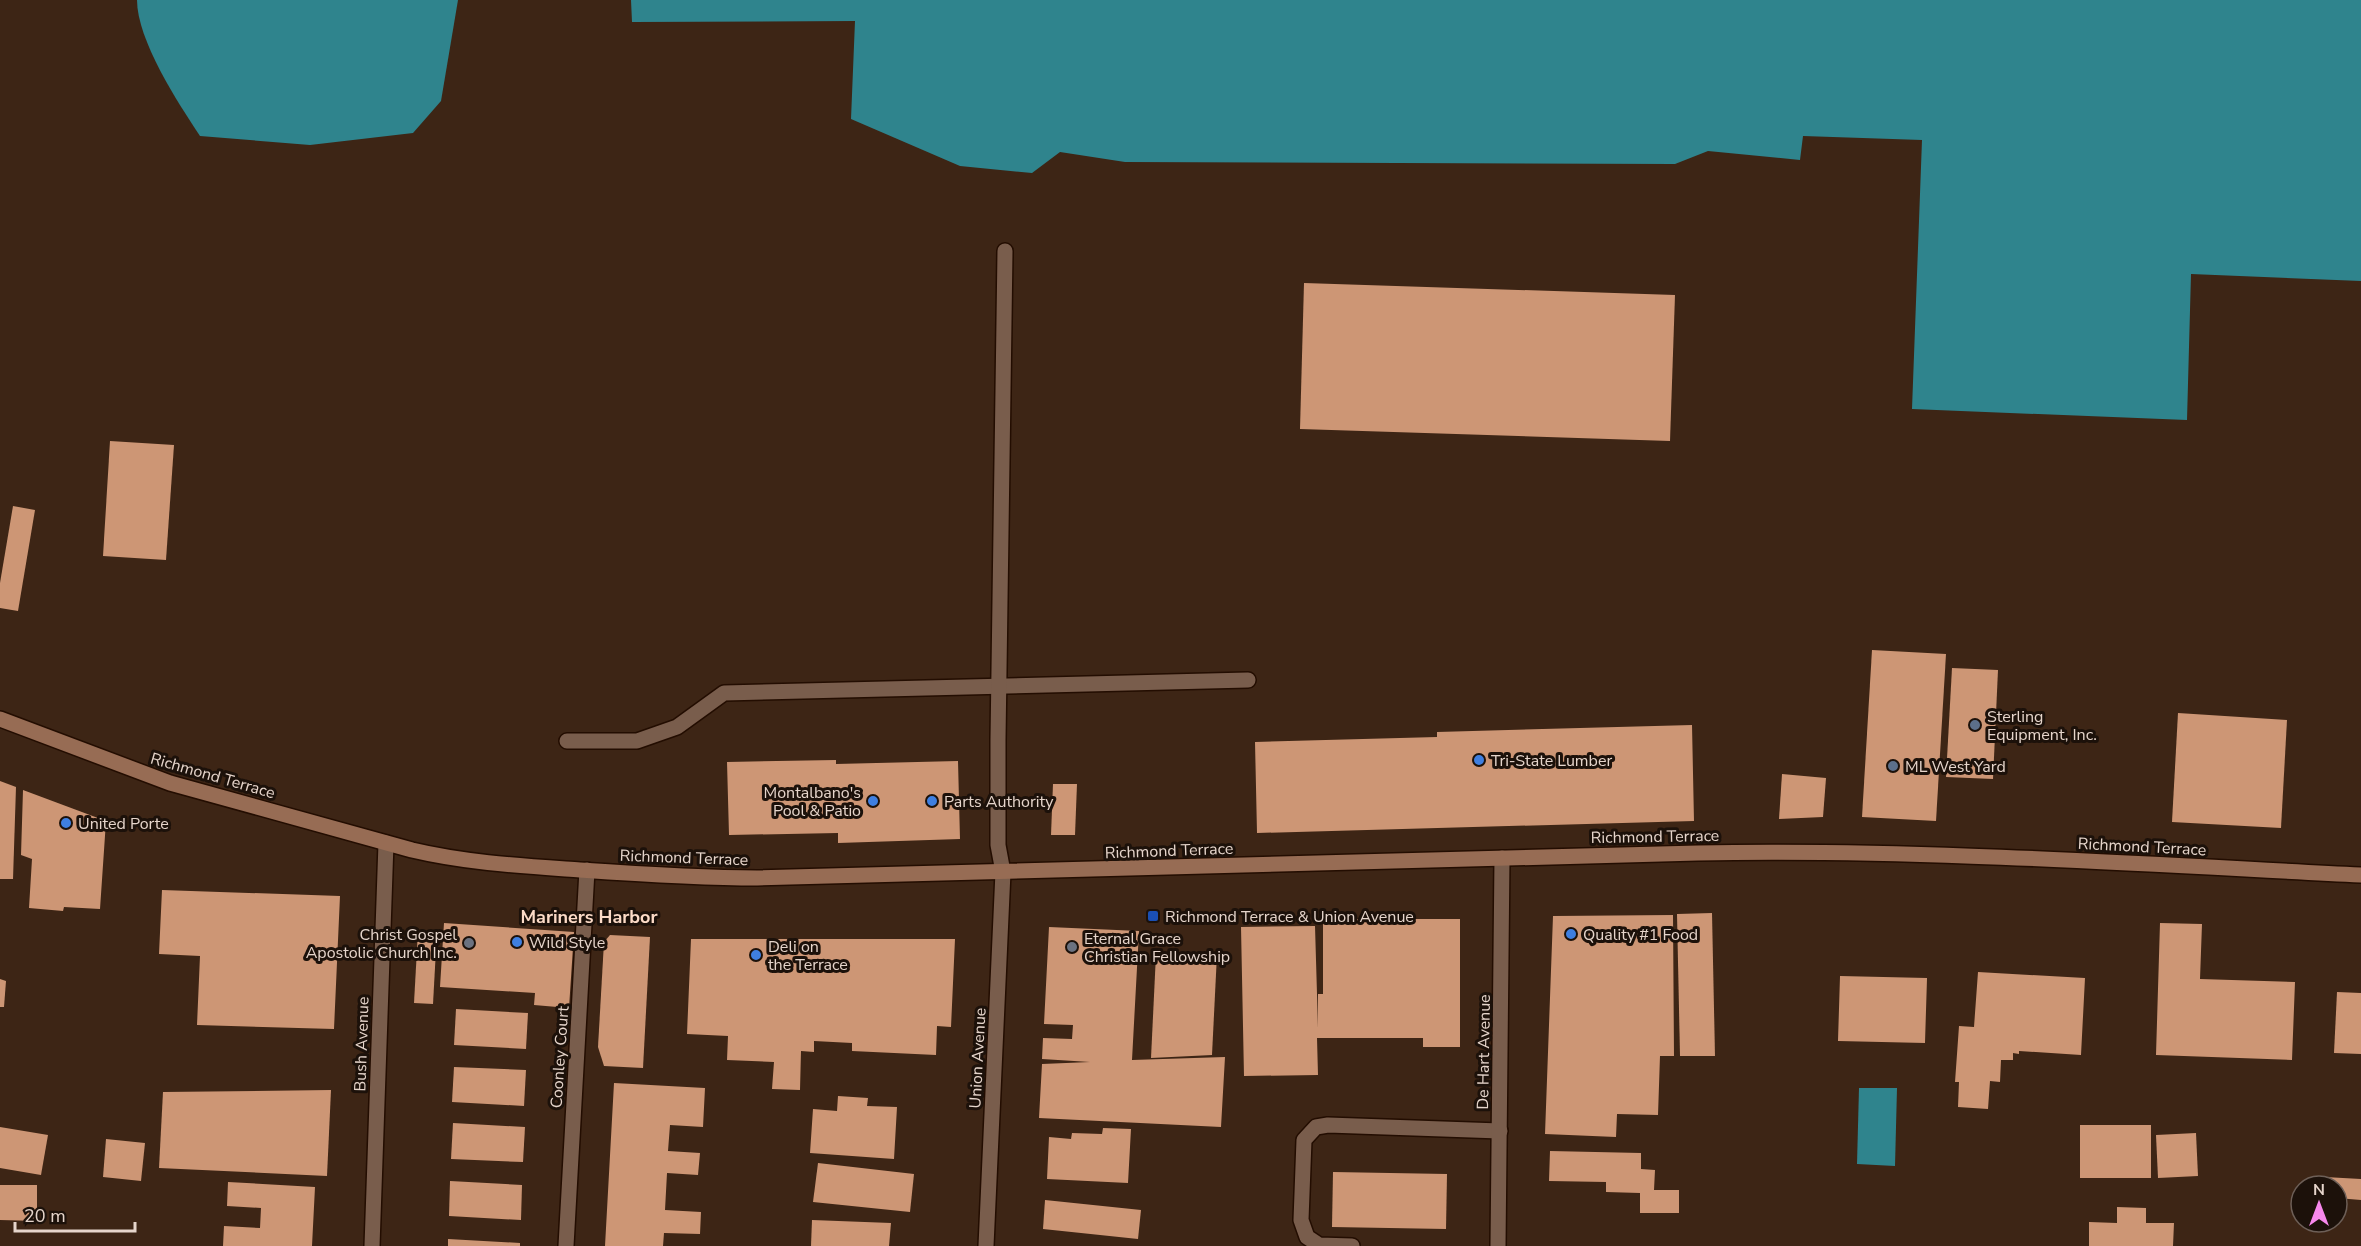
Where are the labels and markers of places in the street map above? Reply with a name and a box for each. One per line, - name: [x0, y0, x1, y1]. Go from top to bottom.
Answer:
- place label: Sterling Equipment, Inc.: [1987, 706, 2097, 746]
- marker: Sterling Equipment, Inc.: [1968, 718, 1982, 732]
- place label: Tri-State Lumber: [1491, 750, 1612, 772]
- marker: Tri-State Lumber: [1472, 753, 1486, 767]
- place label: ML West Yard: [1905, 756, 2006, 778]
- marker: ML West Yard: [1886, 759, 1900, 773]
- place label: Montalbano's Pool & Patio: [763, 782, 861, 822]
- place label: Parts Authority: [944, 791, 1054, 813]
- marker: Montalbano's Pool & Patio: [866, 794, 880, 808]
- marker: Parts Authority: [925, 794, 939, 808]
- place label: United Porte: [78, 813, 169, 835]
- marker: United Porte: [59, 816, 73, 830]
- place label: Richmond Terrace & Union Avenue: [1165, 906, 1414, 928]
- marker: Richmond Terrace & Union Avenue: [1146, 909, 1160, 923]
- place label: Christ Gospel Apostolic Church Inc.: [306, 924, 457, 964]
- place label: Quality #1 Food: [1583, 924, 1698, 946]
- marker: Quality #1 Food: [1564, 927, 1578, 941]
- place label: Eternal Grace Christian Fellowship: [1084, 928, 1230, 968]
- place label: Wild Style: [529, 932, 605, 954]
- marker: Wild Style: [510, 935, 524, 949]
- marker: Christ Gospel Apostolic Church Inc.: [462, 936, 476, 950]
- place label: Deli on the Terrace: [768, 936, 848, 976]
- marker: Eternal Grace Christian Fellowship: [1065, 940, 1079, 954]
- marker: Deli on the Terrace: [749, 948, 763, 962]

